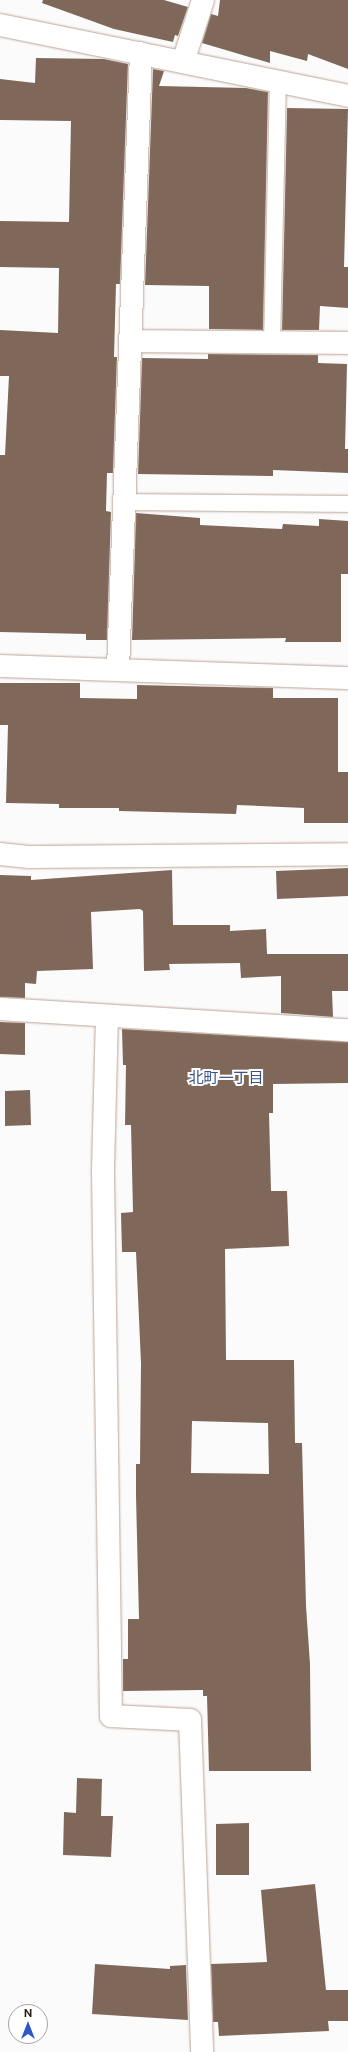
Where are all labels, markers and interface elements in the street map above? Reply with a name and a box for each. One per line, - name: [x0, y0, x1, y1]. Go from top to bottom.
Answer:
- district label: 北町一丁目: [189, 1069, 263, 1087]
- north arrow: [8, 2004, 48, 2044]
- text: N: [24, 2007, 32, 2019]

